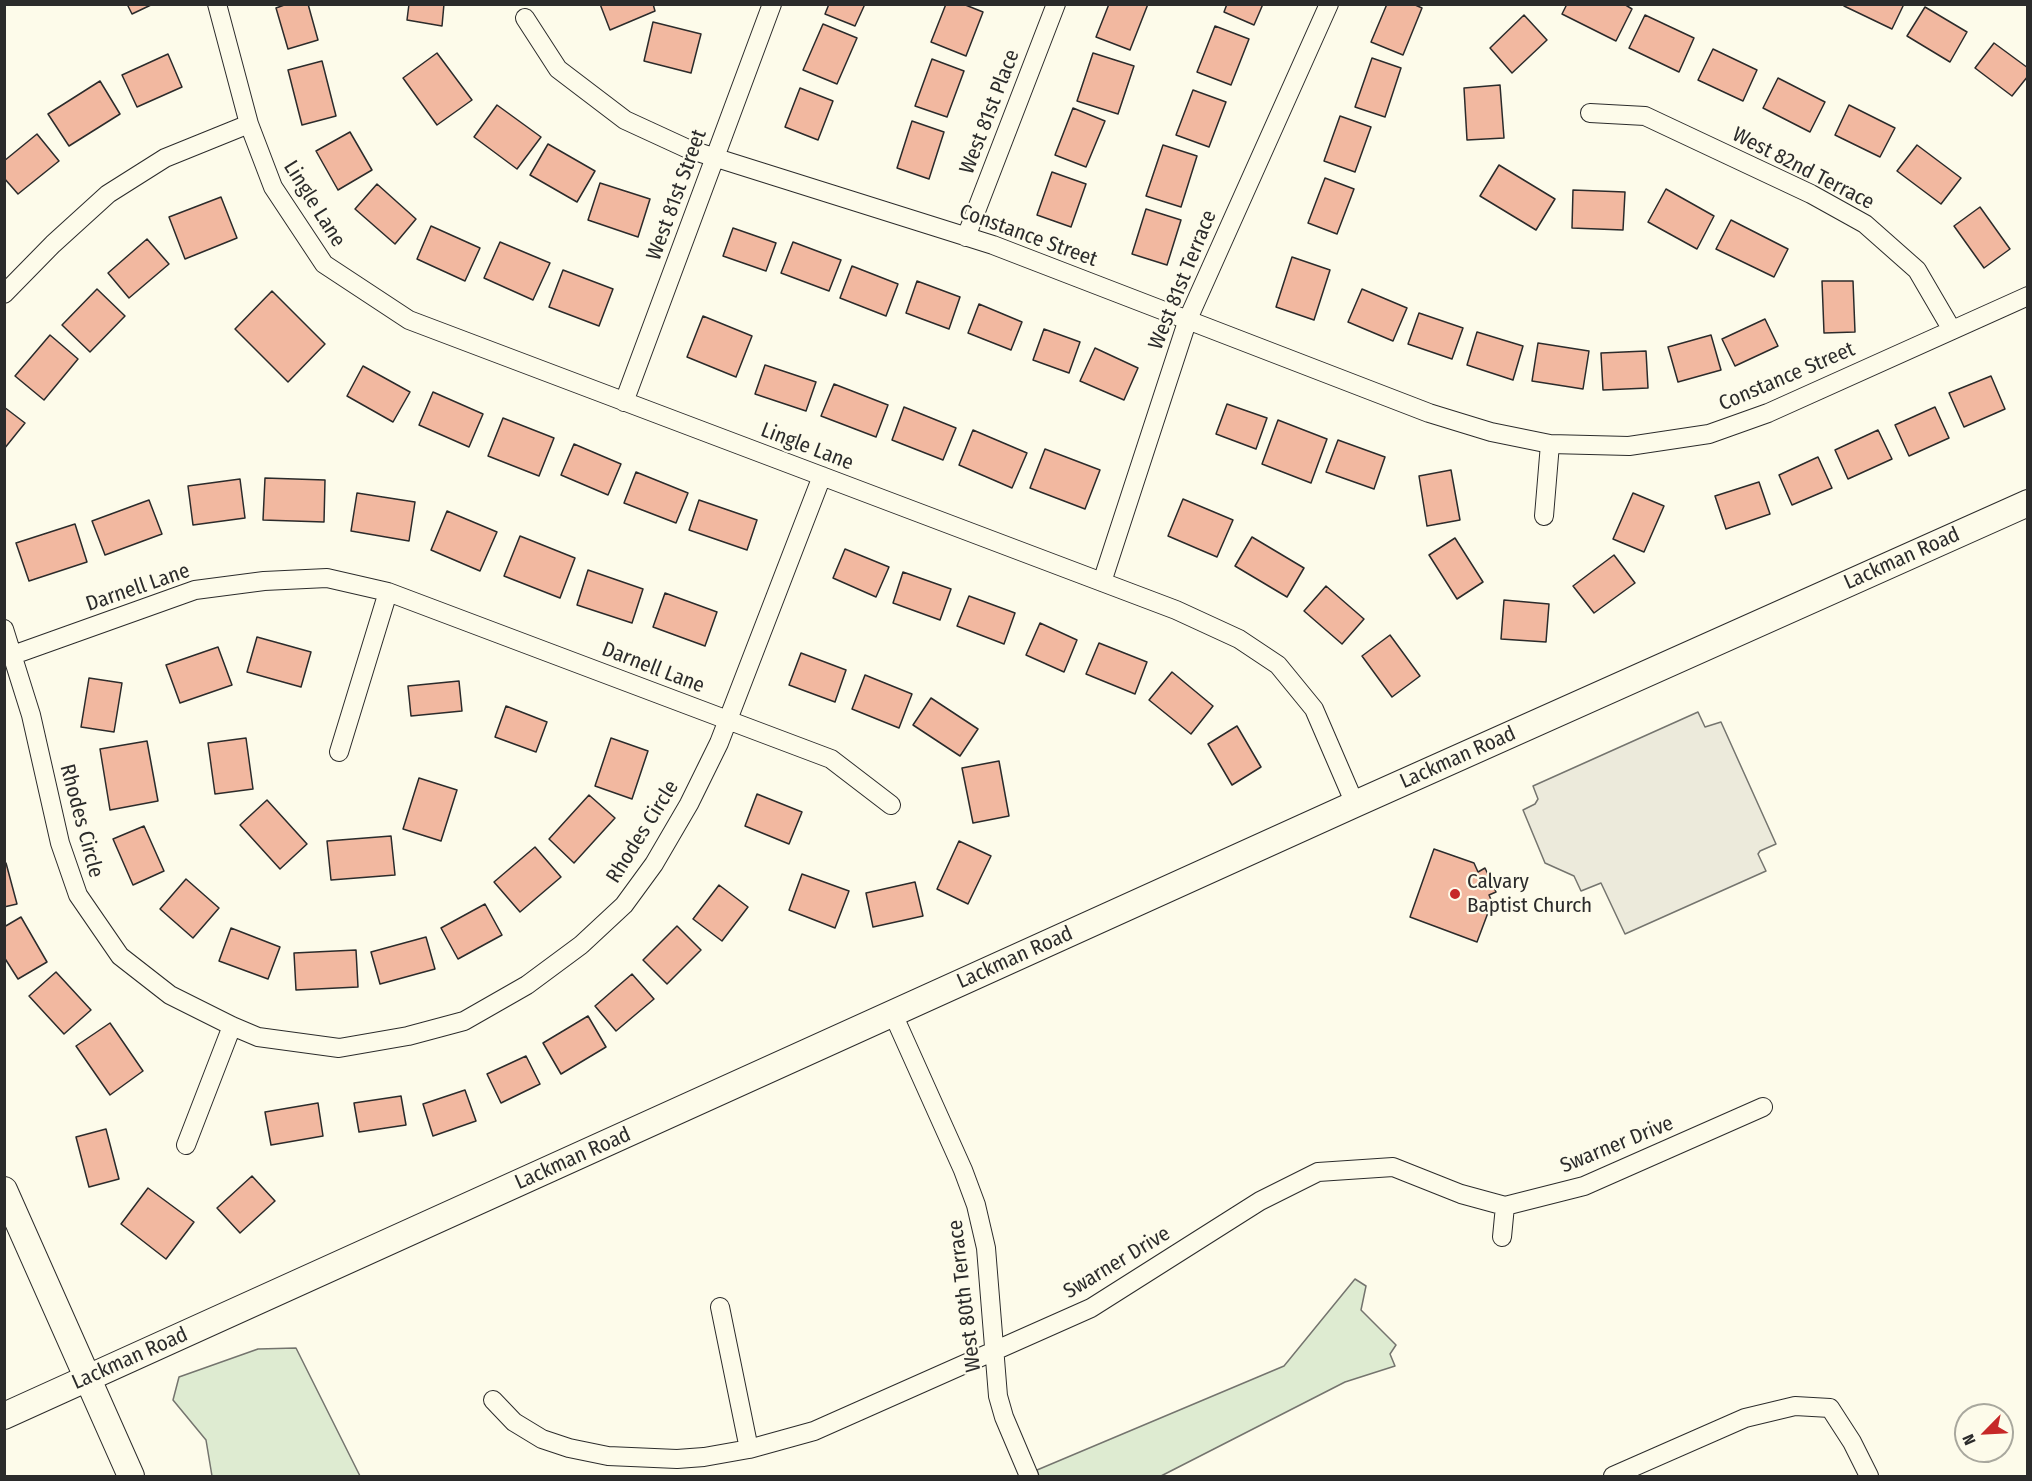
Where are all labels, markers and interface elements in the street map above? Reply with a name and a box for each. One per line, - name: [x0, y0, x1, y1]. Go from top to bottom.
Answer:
- street label: West 81st Place: [955, 46, 1025, 178]
- street label: West 82nd Terrace: [1728, 122, 1878, 216]
- street label: West 81st Street: [642, 126, 712, 264]
- street label: Lingle Lane: [278, 156, 350, 252]
- street label: Constance Street: [956, 199, 1100, 273]
- street label: West 81st Terrace: [1144, 207, 1222, 353]
- street label: Constance Street: [1715, 337, 1859, 417]
- street label: Lingle Lane: [757, 418, 857, 476]
- street label: Lackman Road: [1840, 522, 1964, 596]
- street label: Darnell Lane: [83, 559, 193, 617]
- street label: Darnell Lane: [598, 637, 708, 699]
- street label: Lackman Road: [1396, 721, 1520, 795]
- street label: Rhodes Circle: [54, 761, 108, 881]
- street label: Rhodes Circle: [601, 776, 685, 888]
- place label: Calvary Baptist Church: [1467, 869, 1592, 919]
- marker: Calvary Baptist Church: [1448, 887, 1462, 901]
- street label: Lackman Road: [953, 921, 1077, 995]
- street label: Swarner Drive: [1557, 1111, 1677, 1179]
- street label: Lackman Road: [511, 1122, 635, 1196]
- street label: West 80th Terrace: [943, 1218, 987, 1374]
- street label: Swarner Drive: [1059, 1221, 1175, 1305]
- street label: Lackman Road: [68, 1322, 192, 1396]
- north arrow: [1954, 1403, 2014, 1463]
- text: N: [1958, 1431, 1980, 1448]

